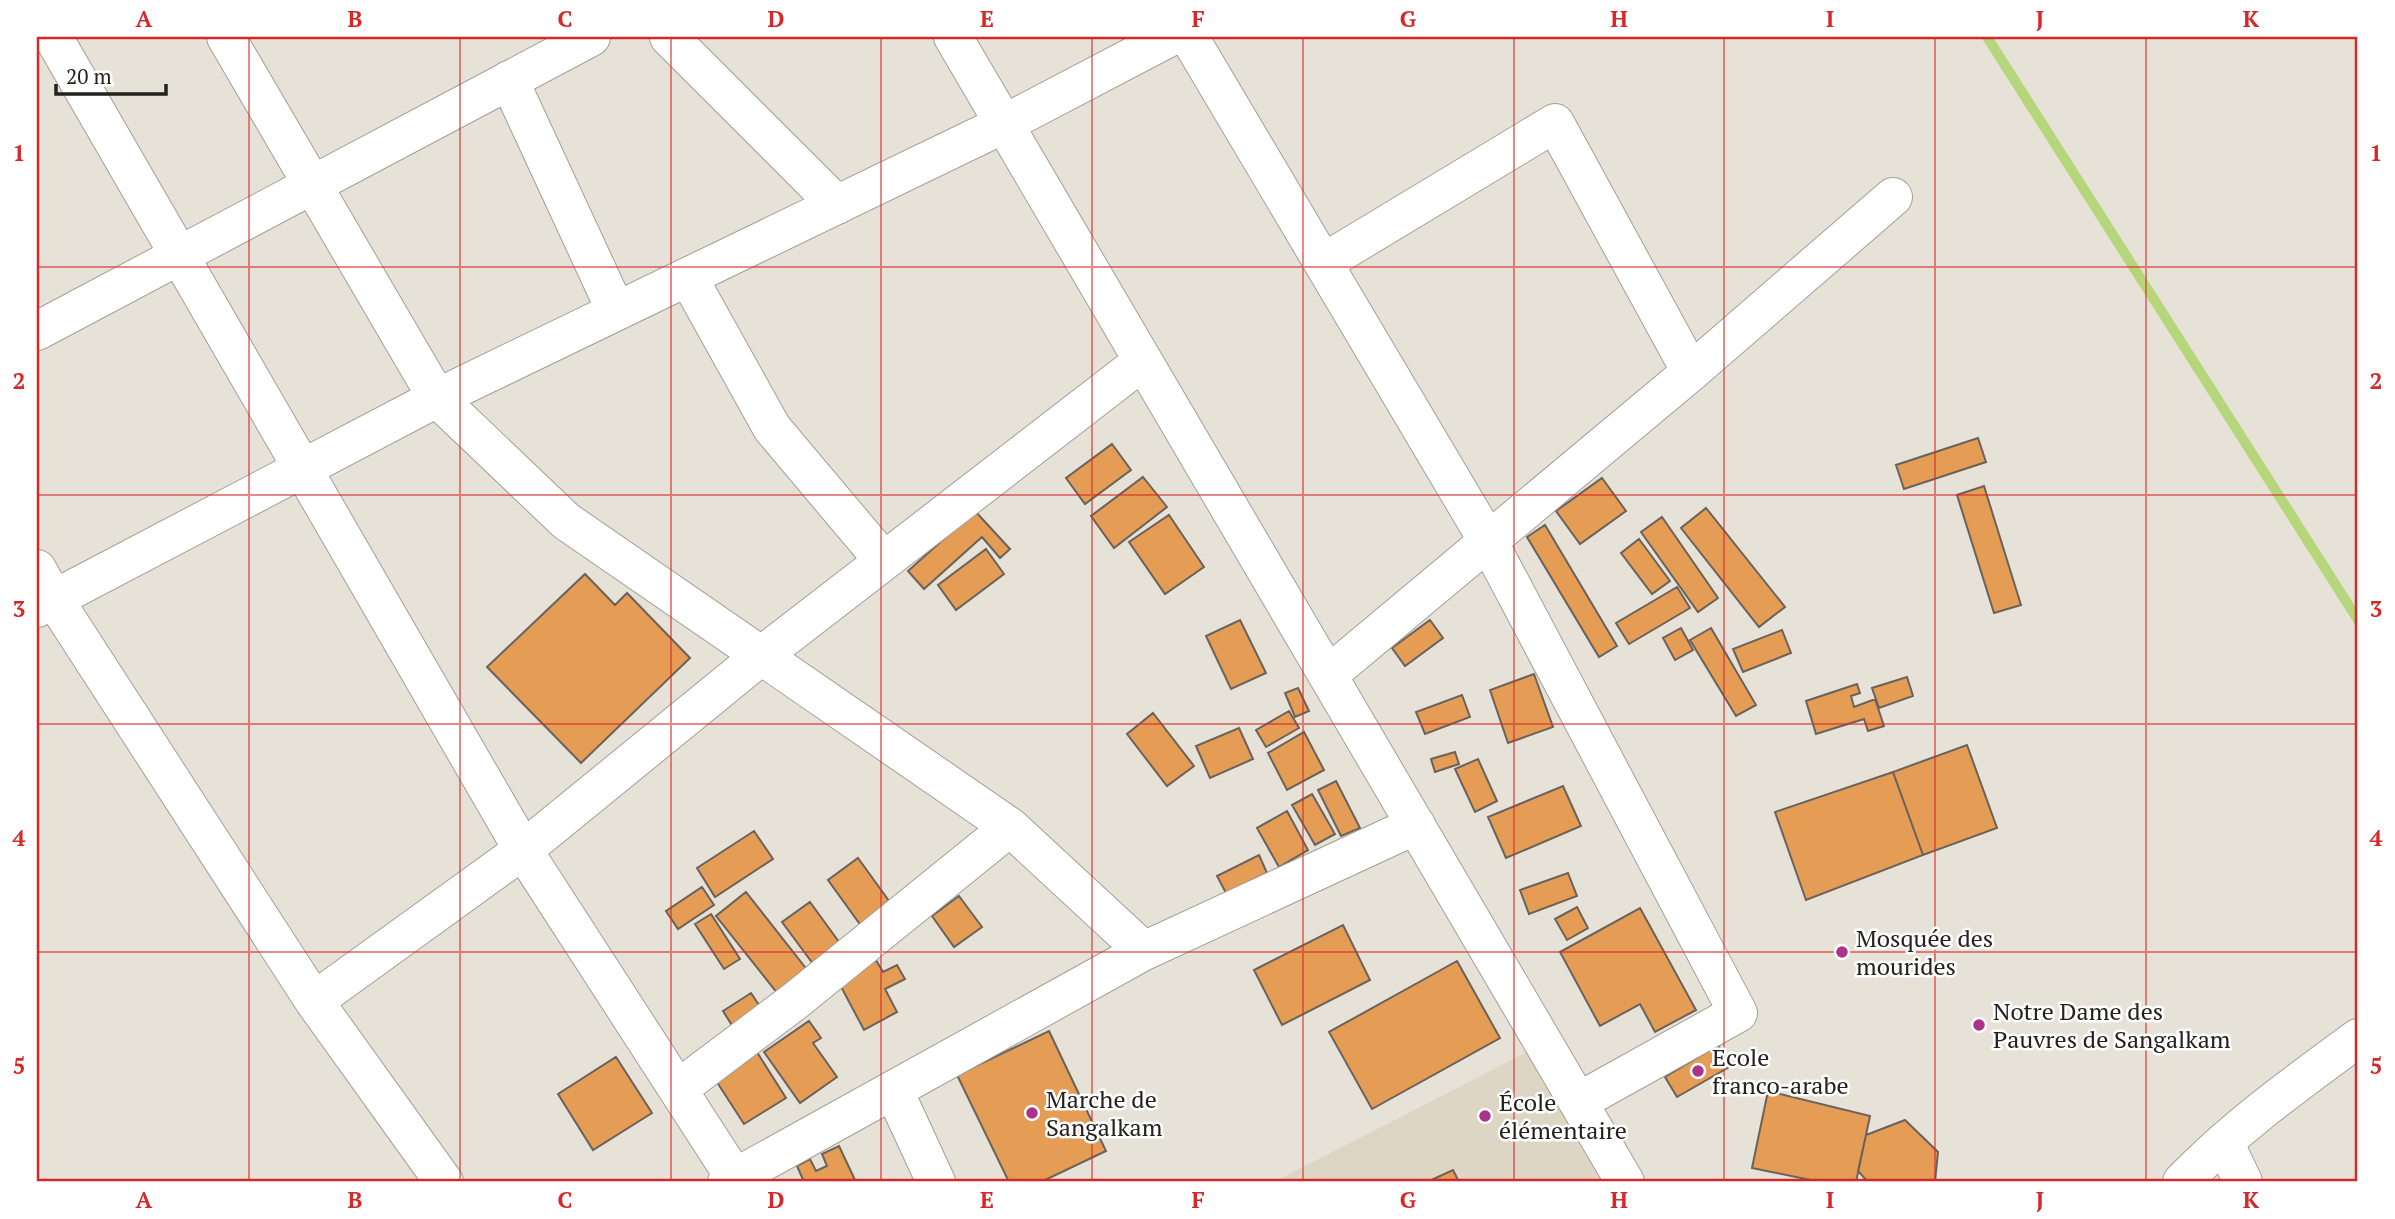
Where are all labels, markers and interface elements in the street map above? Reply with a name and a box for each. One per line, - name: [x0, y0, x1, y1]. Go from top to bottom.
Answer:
- text: A: [136, 3, 153, 34]
- text: B: [348, 3, 363, 34]
- text: C: [558, 3, 573, 34]
- text: D: [768, 3, 785, 34]
- text: E: [980, 3, 994, 34]
- text: F: [1191, 3, 1205, 34]
- text: G: [1400, 3, 1417, 34]
- text: H: [1610, 3, 1628, 34]
- text: I: [1826, 3, 1834, 34]
- text: J: [2036, 3, 2044, 34]
- text: K: [2243, 3, 2260, 34]
- scale bar: [56, 52, 166, 96]
- text: 20 m: [66, 62, 112, 90]
- text: 1: [13, 137, 26, 168]
- text: 1: [2370, 137, 2383, 168]
- text: 2: [13, 365, 26, 396]
- text: 2: [2370, 365, 2383, 396]
- text: 3: [13, 593, 26, 624]
- text: 3: [2370, 593, 2383, 624]
- text: 4: [13, 822, 26, 853]
- text: 4: [2370, 822, 2383, 853]
- place label: Mosquée des mourides: [1856, 922, 1993, 982]
- marker: Mosquée des mourides: [1834, 944, 1850, 960]
- place label: Notre Dame des Pauvres de Sangalkam: [1993, 995, 2231, 1055]
- marker: Notre Dame des Pauvres de Sangalkam: [1971, 1017, 1987, 1033]
- place label: Ecole franco-arabe: [1712, 1041, 1849, 1101]
- text: 5: [13, 1050, 26, 1081]
- text: 5: [2370, 1050, 2383, 1081]
- marker: Ecole franco-arabe: [1690, 1063, 1706, 1079]
- place label: Marche de Sangalkam: [1046, 1083, 1163, 1143]
- place label: École élémentaire: [1499, 1086, 1627, 1146]
- marker: Marche de Sangalkam: [1024, 1105, 1040, 1121]
- marker: École élémentaire: [1477, 1108, 1493, 1124]
- text: A: [136, 1184, 153, 1215]
- text: B: [348, 1184, 363, 1215]
- text: C: [558, 1184, 573, 1215]
- text: D: [768, 1184, 785, 1215]
- text: E: [980, 1184, 994, 1215]
- text: F: [1191, 1184, 1205, 1215]
- text: G: [1400, 1184, 1417, 1215]
- text: H: [1610, 1184, 1628, 1215]
- text: I: [1826, 1184, 1834, 1215]
- text: J: [2036, 1184, 2044, 1215]
- text: K: [2243, 1184, 2260, 1215]

